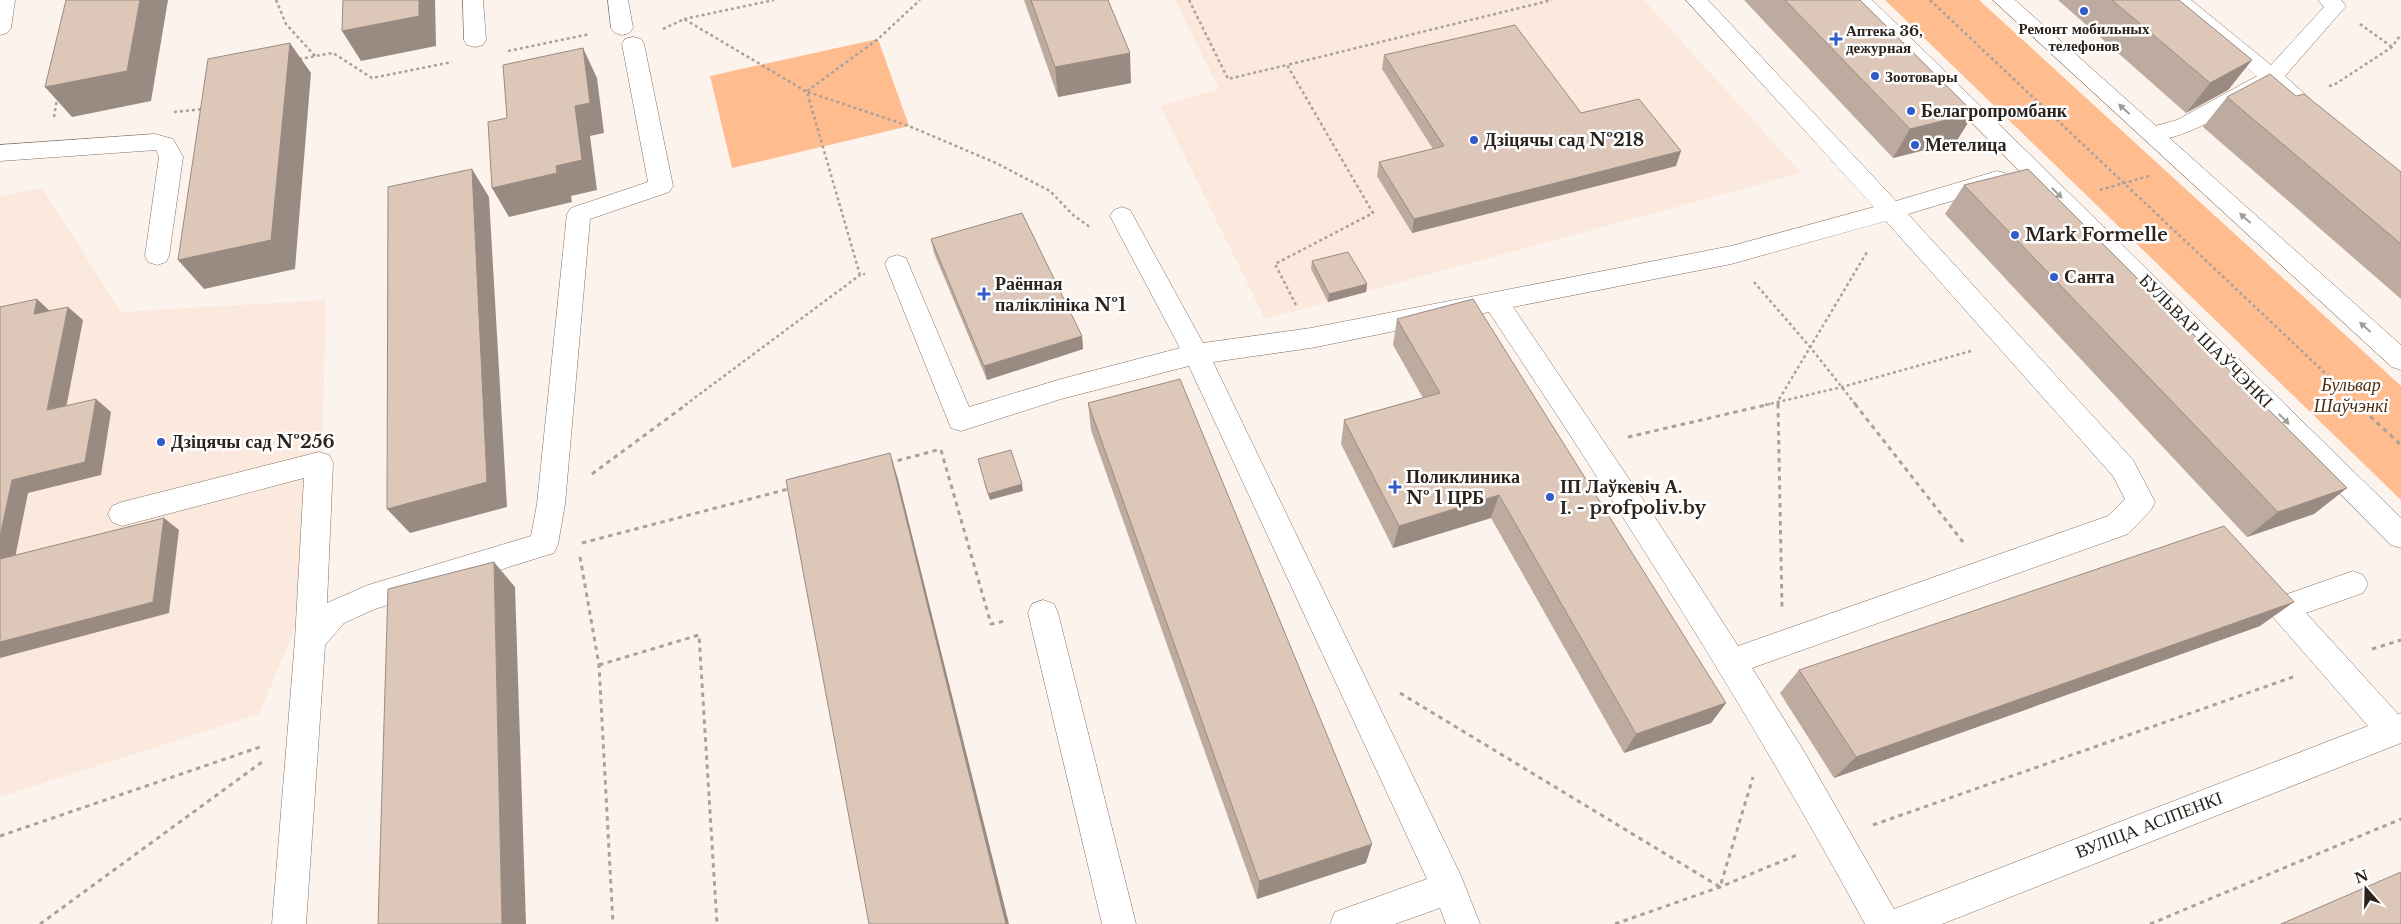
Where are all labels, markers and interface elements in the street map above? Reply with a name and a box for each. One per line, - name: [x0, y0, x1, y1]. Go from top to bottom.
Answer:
- marker: Ремонт мобильных телефонов: [2078, 5, 2090, 17]
- place label: Ремонт мобильных телефонов: [2018, 19, 2150, 55]
- place label: Аптека 36, дежурная: [1846, 21, 1923, 57]
- marker: Аптека 36, дежурная: [1830, 33, 1842, 45]
- place label: Зоотовары: [1885, 67, 1958, 86]
- marker: Зоотовары: [1869, 70, 1881, 82]
- place label: Белагропромбанк: [1921, 100, 2068, 122]
- one-way arrow: [2119, 103, 2131, 115]
- marker: Белагропромбанк: [1905, 105, 1917, 117]
- place label: Дзіцячы сад №218: [1484, 129, 1644, 151]
- marker: Дзіцячы сад №218: [1468, 134, 1480, 146]
- place label: Метелица: [1925, 134, 2006, 156]
- marker: Метелица: [1909, 139, 1921, 151]
- one-way arrow: [2051, 187, 2063, 199]
- one-way arrow: [2239, 212, 2251, 224]
- place label: Mark Formelle: [2025, 224, 2168, 246]
- marker: Mark Formelle: [2009, 229, 2021, 241]
- place label: Санта: [2064, 266, 2114, 288]
- street label: БУЛЬВАР ШАЎЧЭНКІ: [2134, 269, 2278, 413]
- marker: Санта: [2048, 271, 2060, 283]
- place label: Раённая паліклініка №1: [995, 273, 1126, 316]
- marker: Раённая паліклініка №1: [977, 287, 991, 301]
- one-way arrow: [2358, 322, 2371, 333]
- park label: Бульвар Шаўчэнкі: [2313, 374, 2388, 417]
- one-way arrow: [2278, 413, 2290, 425]
- place label: Дзіцячы сад №256: [171, 431, 335, 453]
- marker: Дзіцячы сад №256: [155, 436, 167, 448]
- place label: Поликлиника № 1 ЦРБ: [1406, 466, 1520, 509]
- place label: ІП Лаўкевіч А. І. - profpoliv.by: [1560, 476, 1707, 519]
- marker: Поликлиника № 1 ЦРБ: [1388, 480, 1402, 494]
- marker: ІП Лаўкевіч А. І. - profpoliv.by: [1544, 491, 1556, 503]
- street label: ВУЛІЦА АСІПЕНКІ: [2072, 787, 2226, 863]
- north arrow: [2341, 864, 2391, 914]
- text: N: [2352, 866, 2371, 887]

